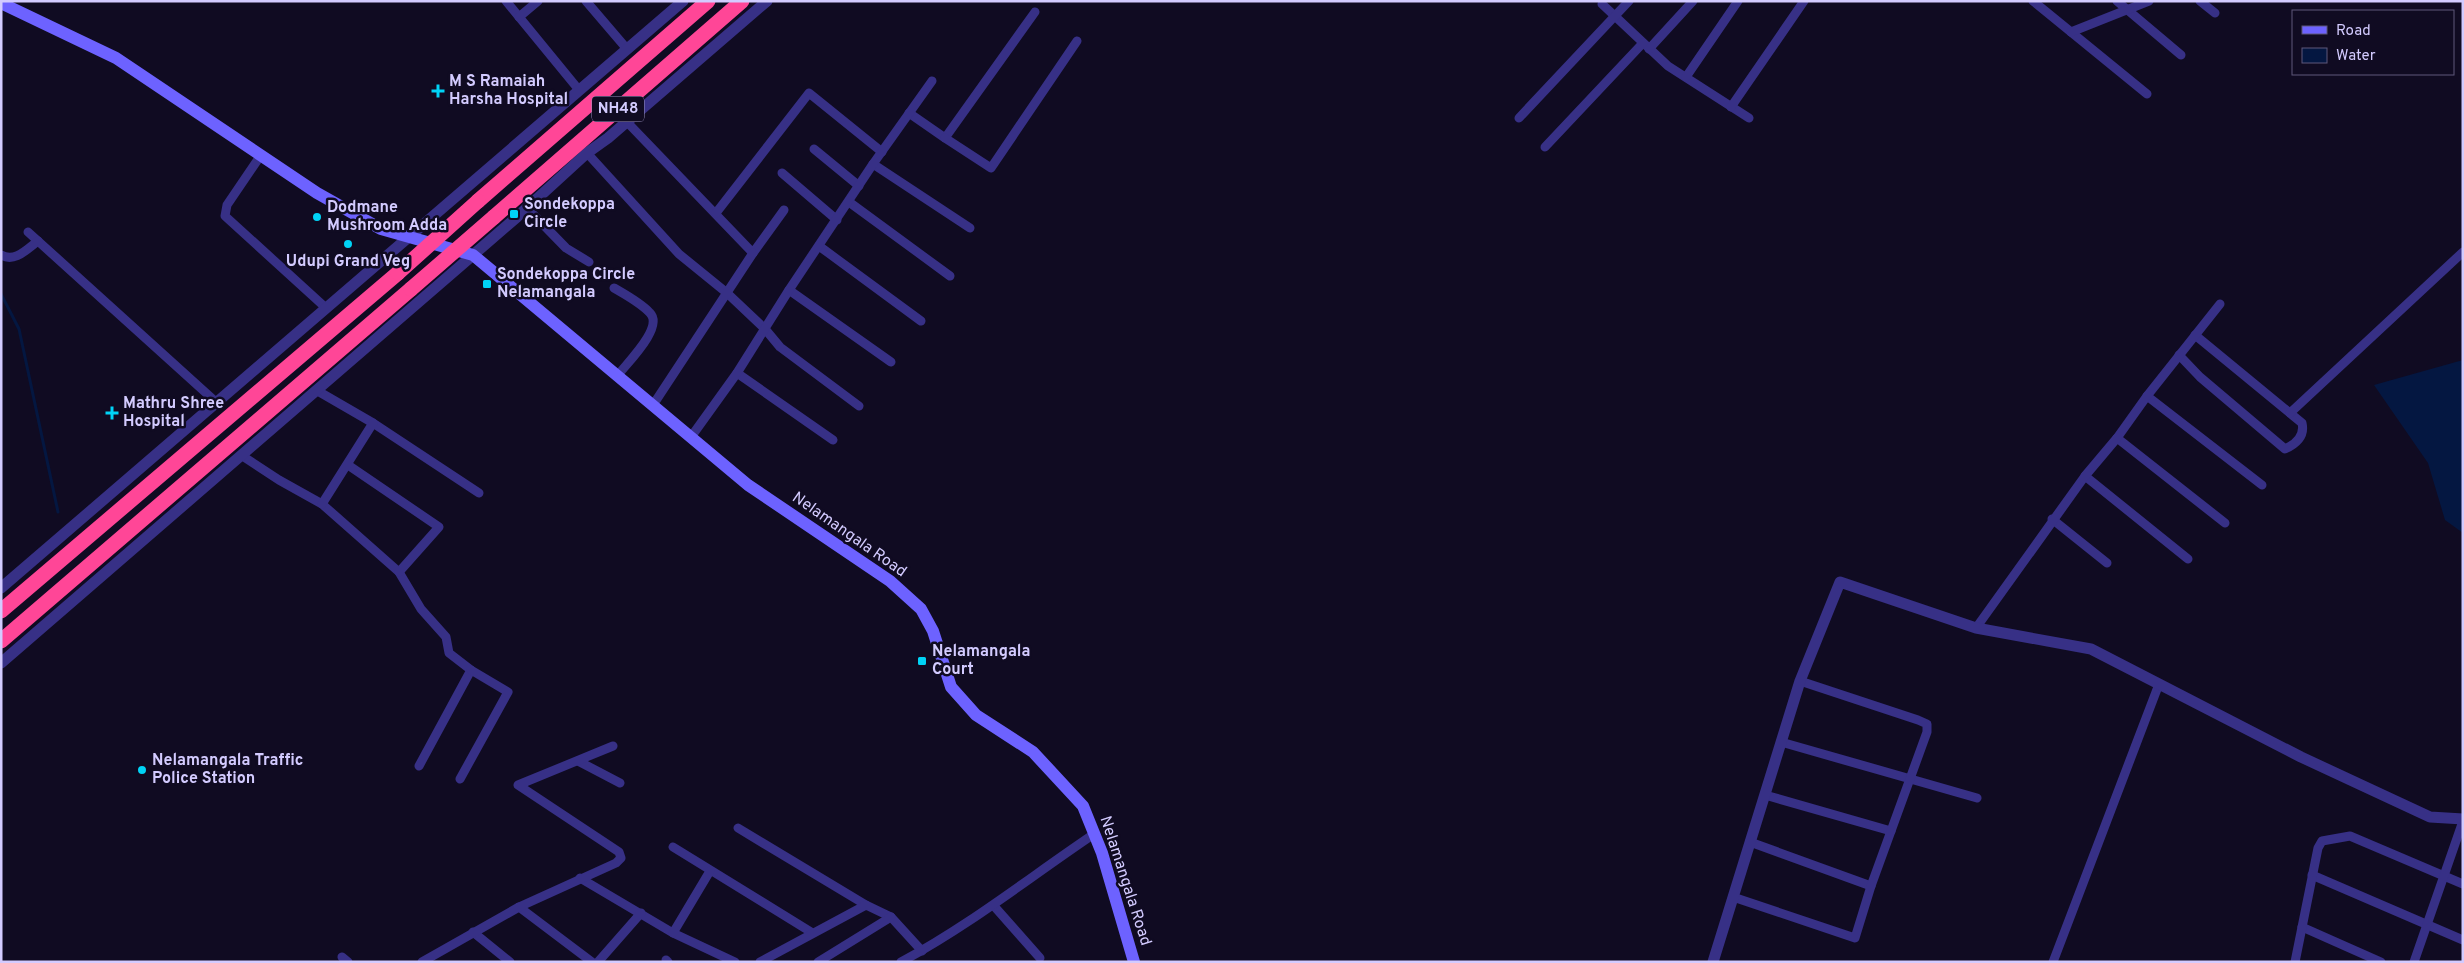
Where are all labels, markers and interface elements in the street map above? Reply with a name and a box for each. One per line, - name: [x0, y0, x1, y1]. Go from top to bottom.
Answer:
- legend: [2292, 10, 2454, 75]
- text: Road: [2336, 22, 2371, 41]
- text: Water: [2336, 47, 2376, 66]
- place label: M S Ramaiah Harsha Hospital: [449, 72, 568, 110]
- marker: M S Ramaiah Harsha Hospital: [431, 84, 445, 98]
- road number: NH48: [592, 96, 644, 122]
- place label: Sondekoppa Circle: [524, 195, 615, 233]
- place label: Dodmane Mushroom Adda: [327, 198, 447, 236]
- marker: Sondekoppa Circle: [508, 208, 520, 220]
- marker: Dodmane Mushroom Adda: [311, 211, 323, 223]
- marker: Udupi Grand Veg: [342, 238, 354, 250]
- place label: Udupi Grand Veg: [286, 252, 410, 272]
- place label: Sondekoppa Circle Nelamangala: [497, 265, 635, 303]
- marker: Sondekoppa Circle Nelamangala: [481, 278, 493, 290]
- place label: Mathru Shree Hospital: [123, 394, 224, 432]
- marker: Mathru Shree Hospital: [105, 406, 119, 420]
- street label: Nelamangala Road: [788, 488, 910, 582]
- place label: Nelamangala Court: [932, 642, 1030, 680]
- marker: Nelamangala Court: [916, 655, 928, 667]
- place label: Nelamangala Traffic Police Station: [152, 751, 303, 789]
- marker: Nelamangala Traffic Police Station: [136, 764, 148, 776]
- street label: Nelamangala Road: [1095, 814, 1155, 948]

